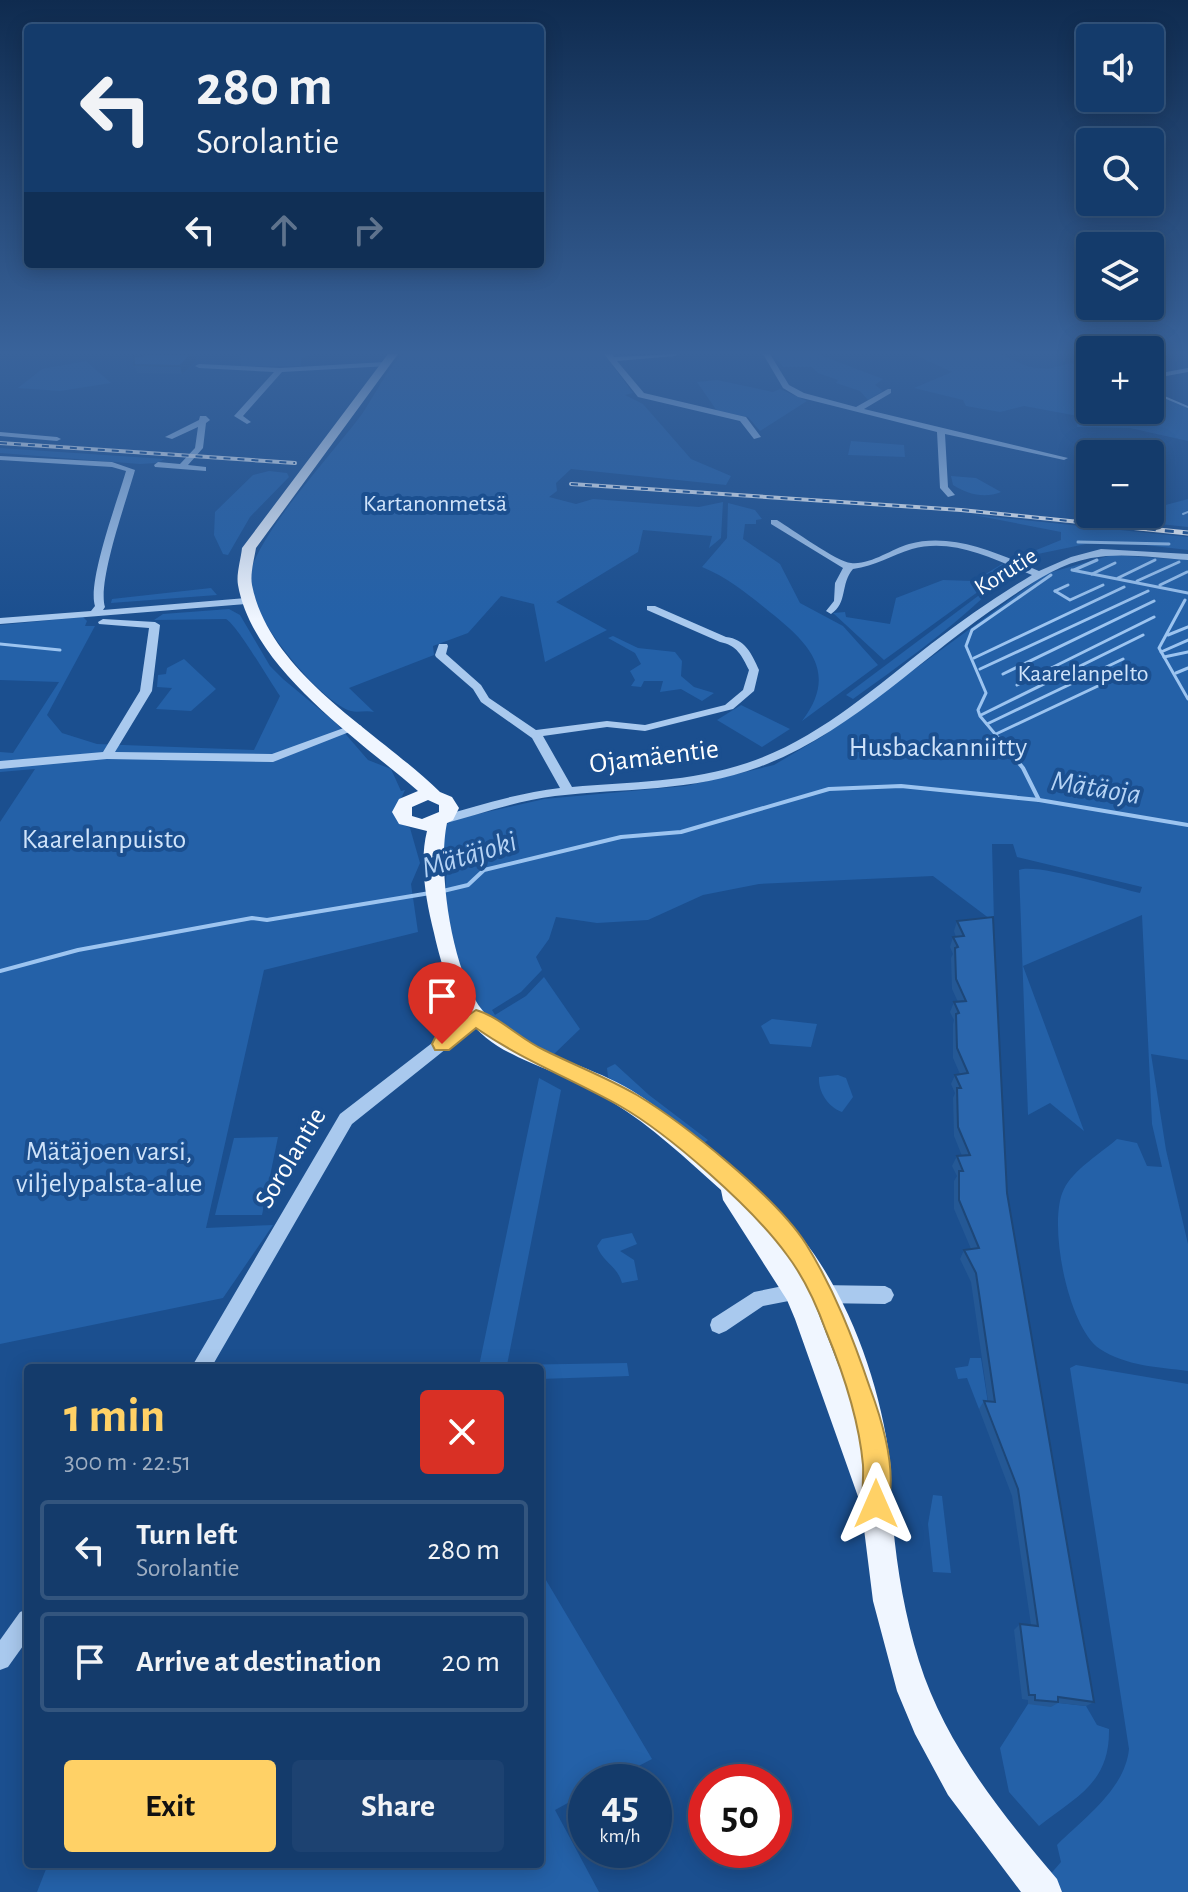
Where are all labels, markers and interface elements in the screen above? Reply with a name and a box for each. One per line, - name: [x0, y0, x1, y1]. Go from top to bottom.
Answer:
- map controls: [1076, 24, 1164, 528]
- button: sound: [1076, 24, 1164, 112]
- icon: left: [64, 56, 168, 160]
- text: 280 m: [196, 59, 333, 115]
- text: Sorolantie: [196, 124, 339, 160]
- button: search: [1076, 128, 1164, 216]
- icon: left: [178, 208, 222, 252]
- icon: ahead: [262, 208, 306, 252]
- icon: right: [346, 208, 390, 252]
- button: layers: [1076, 232, 1164, 320]
- button: +: [1076, 336, 1164, 424]
- button: −: [1076, 440, 1164, 528]
- park label: Kartanonmetsä: [363, 492, 507, 516]
- street label: Korutie: [971, 544, 1041, 600]
- park label: Kaarelanpelto: [1017, 662, 1149, 686]
- park label: Husbackanniitty: [849, 734, 1027, 762]
- street label: Ojamäentie: [588, 735, 720, 779]
- water label: Mätäoja: [1049, 766, 1143, 810]
- park label: Kaarelanpuisto: [22, 826, 186, 854]
- water label: Mätäjoki: [418, 826, 520, 884]
- pin: [408, 962, 476, 1044]
- icon: arrive: [420, 974, 464, 1018]
- street label: Sorolantie: [250, 1103, 332, 1213]
- park label: Mätäjoen varsi, viljelypalsta-alue: [16, 1138, 202, 1198]
- button: close: [420, 1390, 504, 1474]
- text: 1 min: [64, 1393, 165, 1441]
- text: 300 m · 22:51: [64, 1449, 191, 1475]
- position arrow: [834, 1462, 918, 1546]
- text: Turn left: [136, 1520, 237, 1550]
- icon: left: [68, 1528, 112, 1572]
- text: 280 m: [427, 1535, 500, 1565]
- text: Sorolantie: [136, 1555, 240, 1581]
- icon: arrive: [68, 1640, 112, 1684]
- text: Arrive at destination: [136, 1647, 382, 1677]
- text: 20 m: [442, 1647, 500, 1677]
- button: Exit: [64, 1760, 276, 1852]
- button: Share: [292, 1760, 504, 1852]
- speed limit sign: 50: [688, 1764, 792, 1868]
- text: 45: [601, 1786, 639, 1826]
- text: km/h: [599, 1826, 641, 1846]

